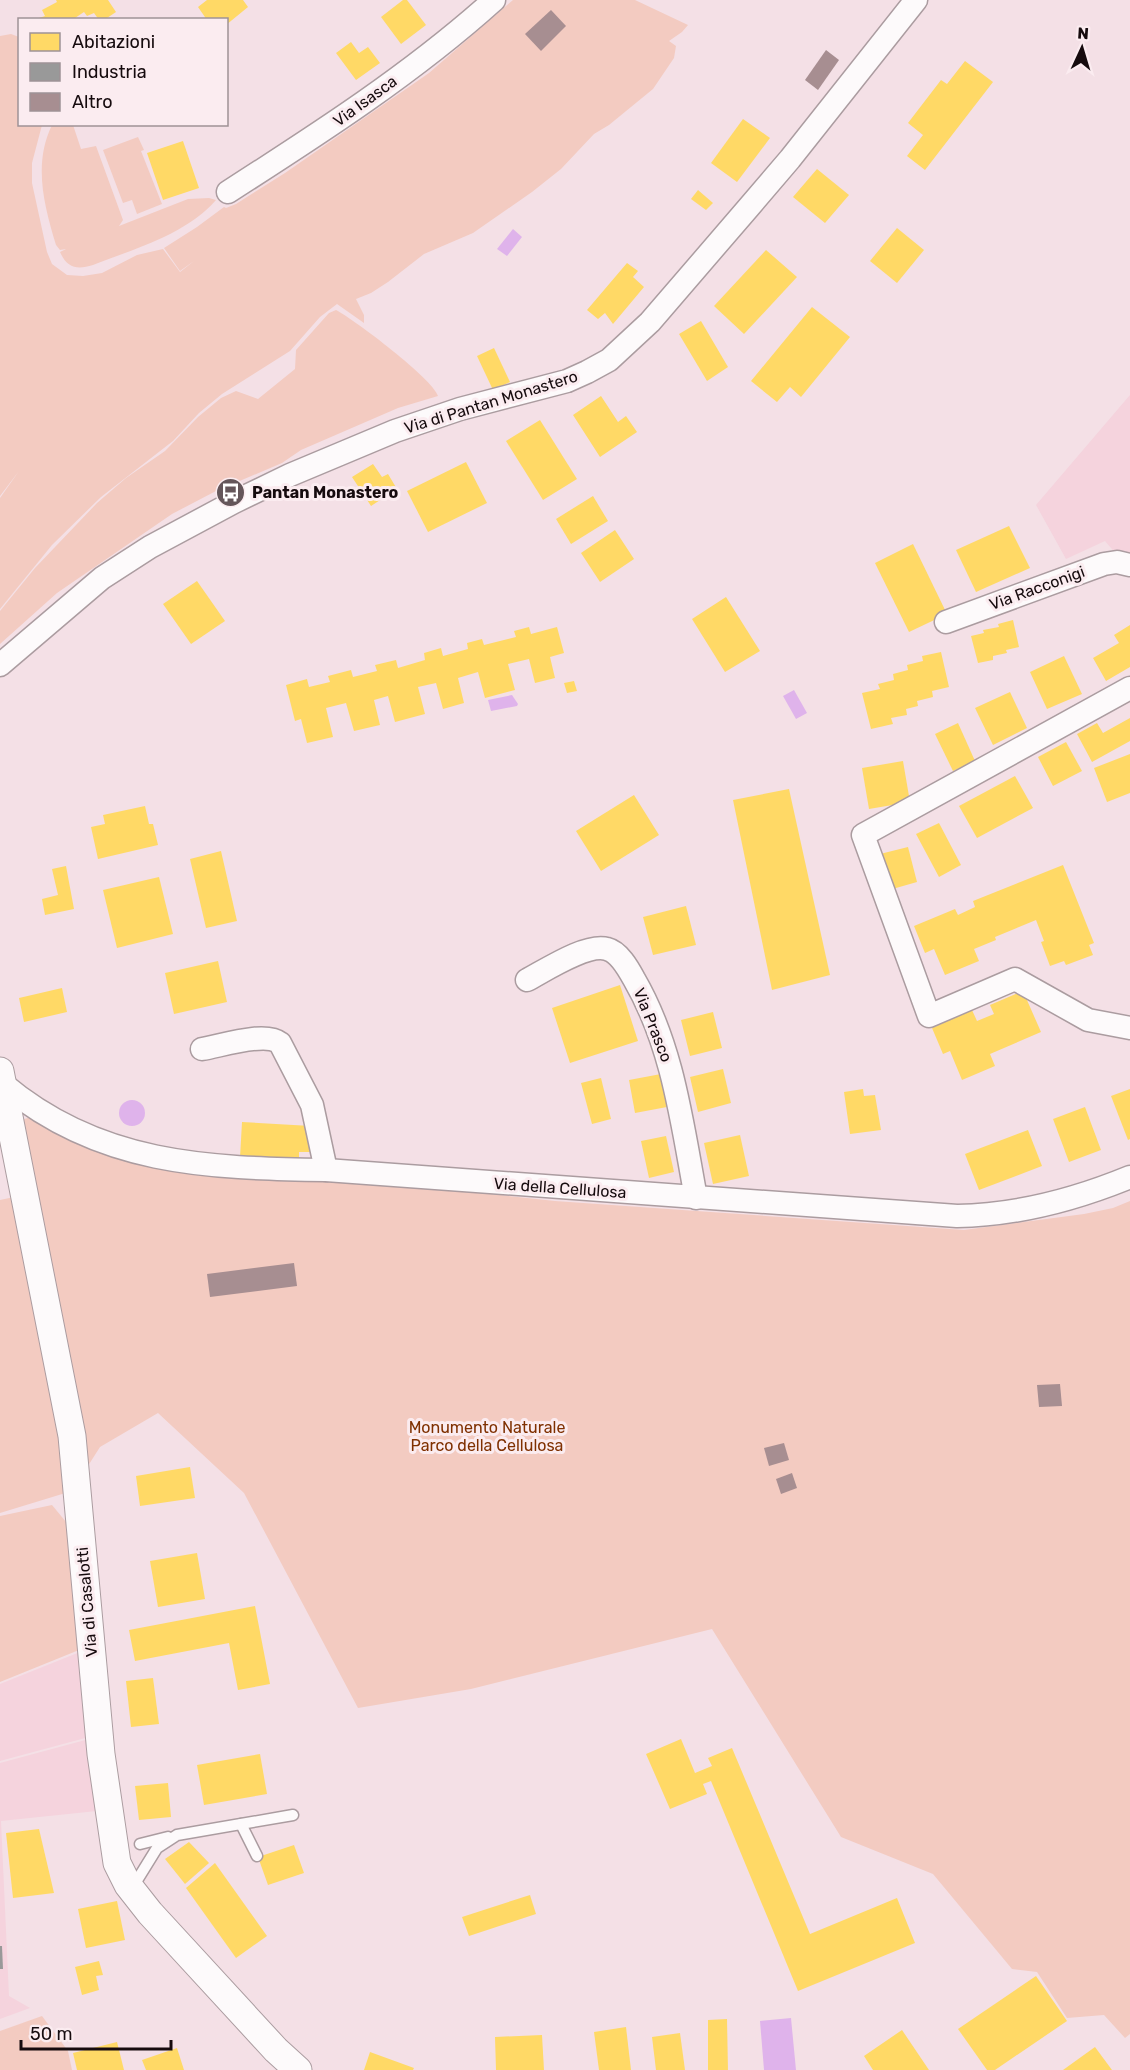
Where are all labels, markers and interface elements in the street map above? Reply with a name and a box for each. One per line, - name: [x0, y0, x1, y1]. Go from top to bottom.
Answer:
- legend: [18, 18, 228, 126]
- north arrow: [1052, 18, 1112, 78]
- text: N: [1077, 24, 1089, 43]
- text: Abitazioni: [72, 31, 155, 53]
- text: Industria: [72, 61, 147, 83]
- street label: Via Isasca: [329, 71, 401, 131]
- text: Altro: [72, 91, 112, 113]
- street label: Via di Pantan Monastero: [402, 367, 580, 437]
- bus stop icon: Pantan Monastero: [215, 476, 247, 508]
- place label: Pantan Monastero: [252, 483, 399, 502]
- street label: Via Racconigi: [987, 562, 1087, 614]
- street label: Via Prasco: [630, 985, 676, 1065]
- street label: Via della Cellulosa: [493, 1174, 627, 1202]
- park label: Monumento Naturale Parco della Cellulosa: [409, 1418, 565, 1455]
- street label: Via di Casalotti: [73, 1546, 101, 1658]
- scale bar: [21, 2013, 171, 2051]
- text: 50 m: [30, 2023, 73, 2045]

